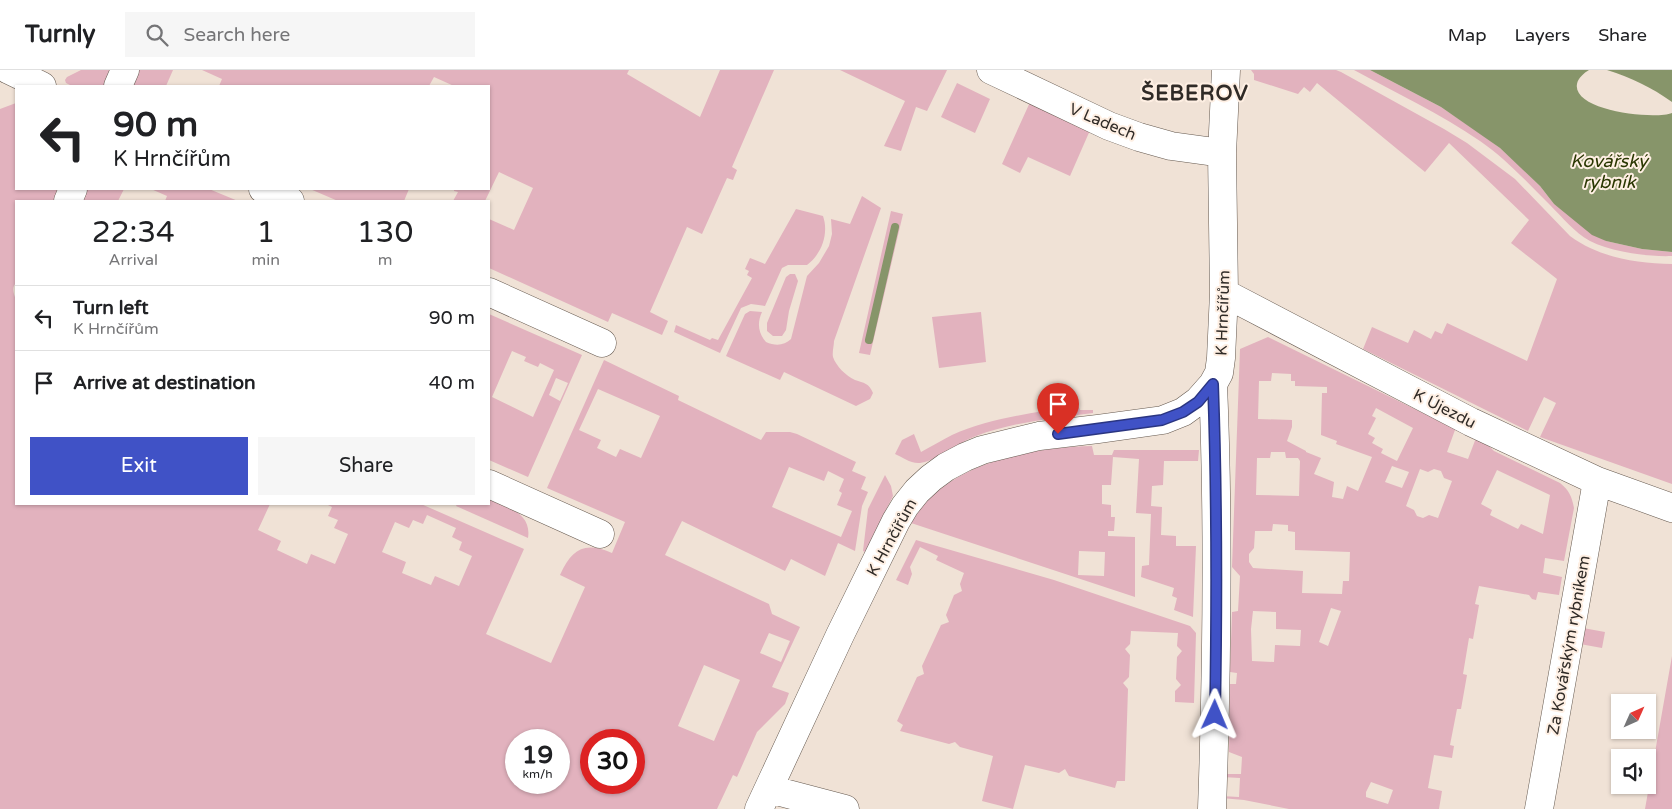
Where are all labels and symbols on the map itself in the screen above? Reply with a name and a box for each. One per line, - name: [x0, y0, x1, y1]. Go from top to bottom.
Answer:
- district label: ŠEBEROV: [1141, 80, 1249, 106]
- street label: V Ladech: [1066, 99, 1139, 145]
- water label: Kovářský rybník: [1570, 150, 1650, 193]
- street label: K Hrnčířům: [1212, 270, 1234, 356]
- pin: [1037, 383, 1079, 434]
- street label: K Újezdu: [1410, 385, 1479, 433]
- street label: K Hrnčířům: [862, 495, 921, 580]
- street label: Za Kovářským rybníkem: [1543, 554, 1595, 736]
- position arrow: [1188, 688, 1240, 740]
- north arrow: [1611, 694, 1656, 739]
- speed limit sign: 30: [580, 729, 645, 794]

